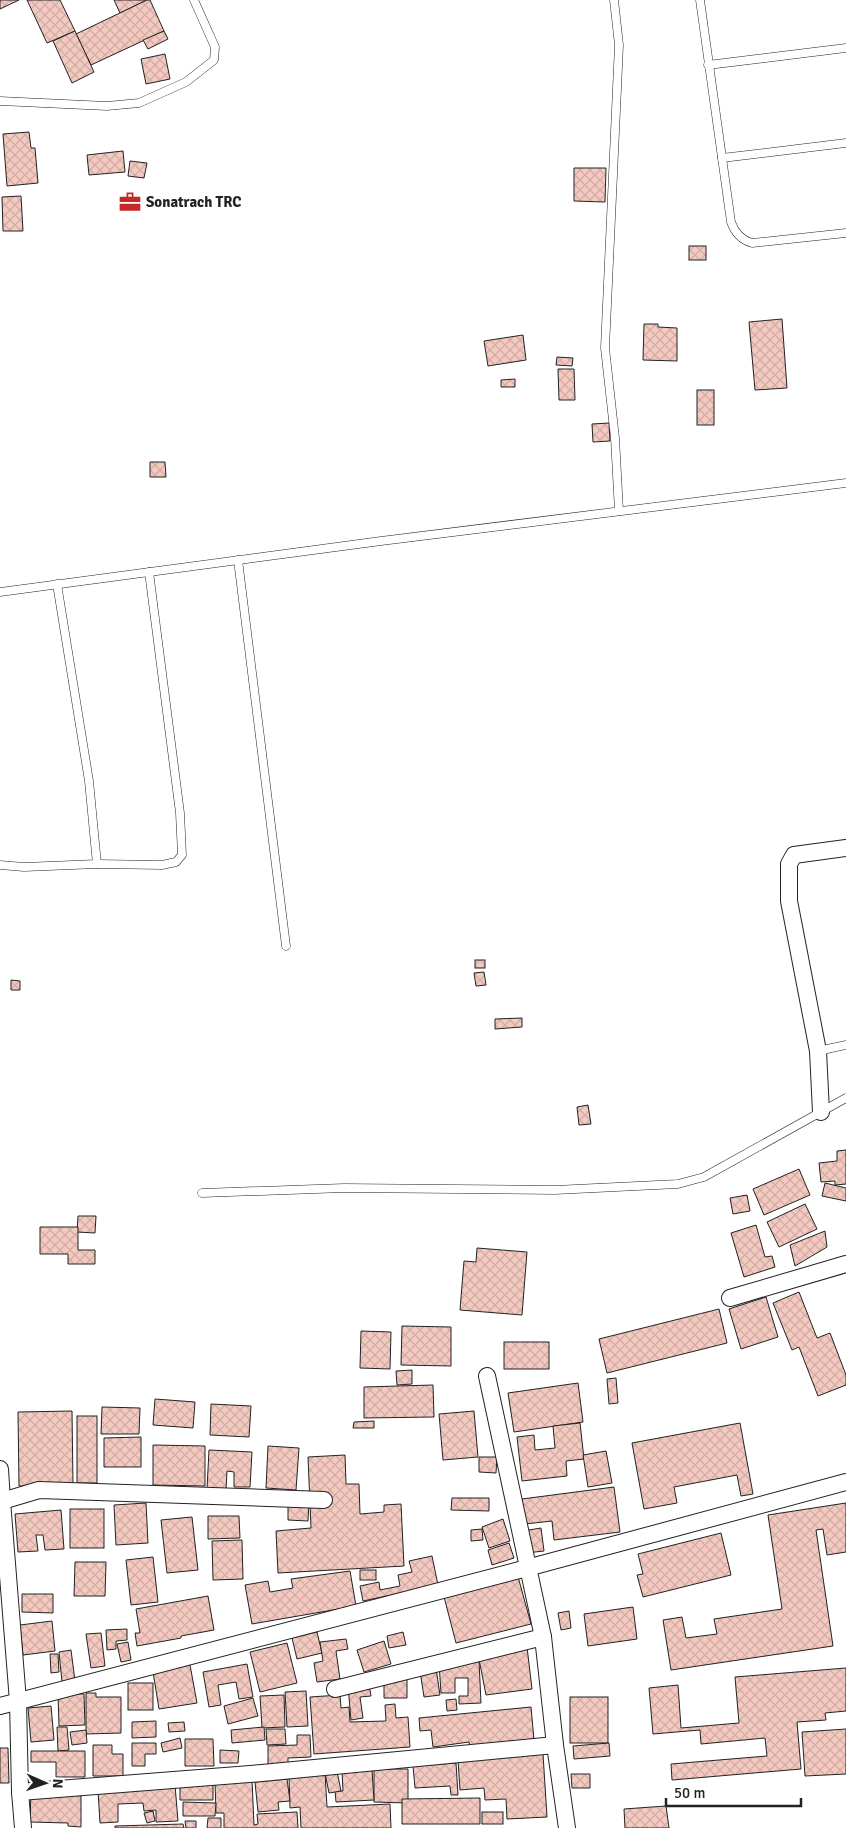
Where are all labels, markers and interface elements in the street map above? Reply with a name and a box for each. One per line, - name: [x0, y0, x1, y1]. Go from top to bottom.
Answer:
- office icon: Sonatrach TRC: [117, 189, 143, 215]
- place label: Sonatrach TRC: [146, 193, 241, 211]
- north arrow: [20, 1758, 70, 1808]
- scale bar: [666, 1776, 801, 1808]
- text: N: [49, 1778, 66, 1789]
- text: 50 m: [674, 1784, 705, 1802]

